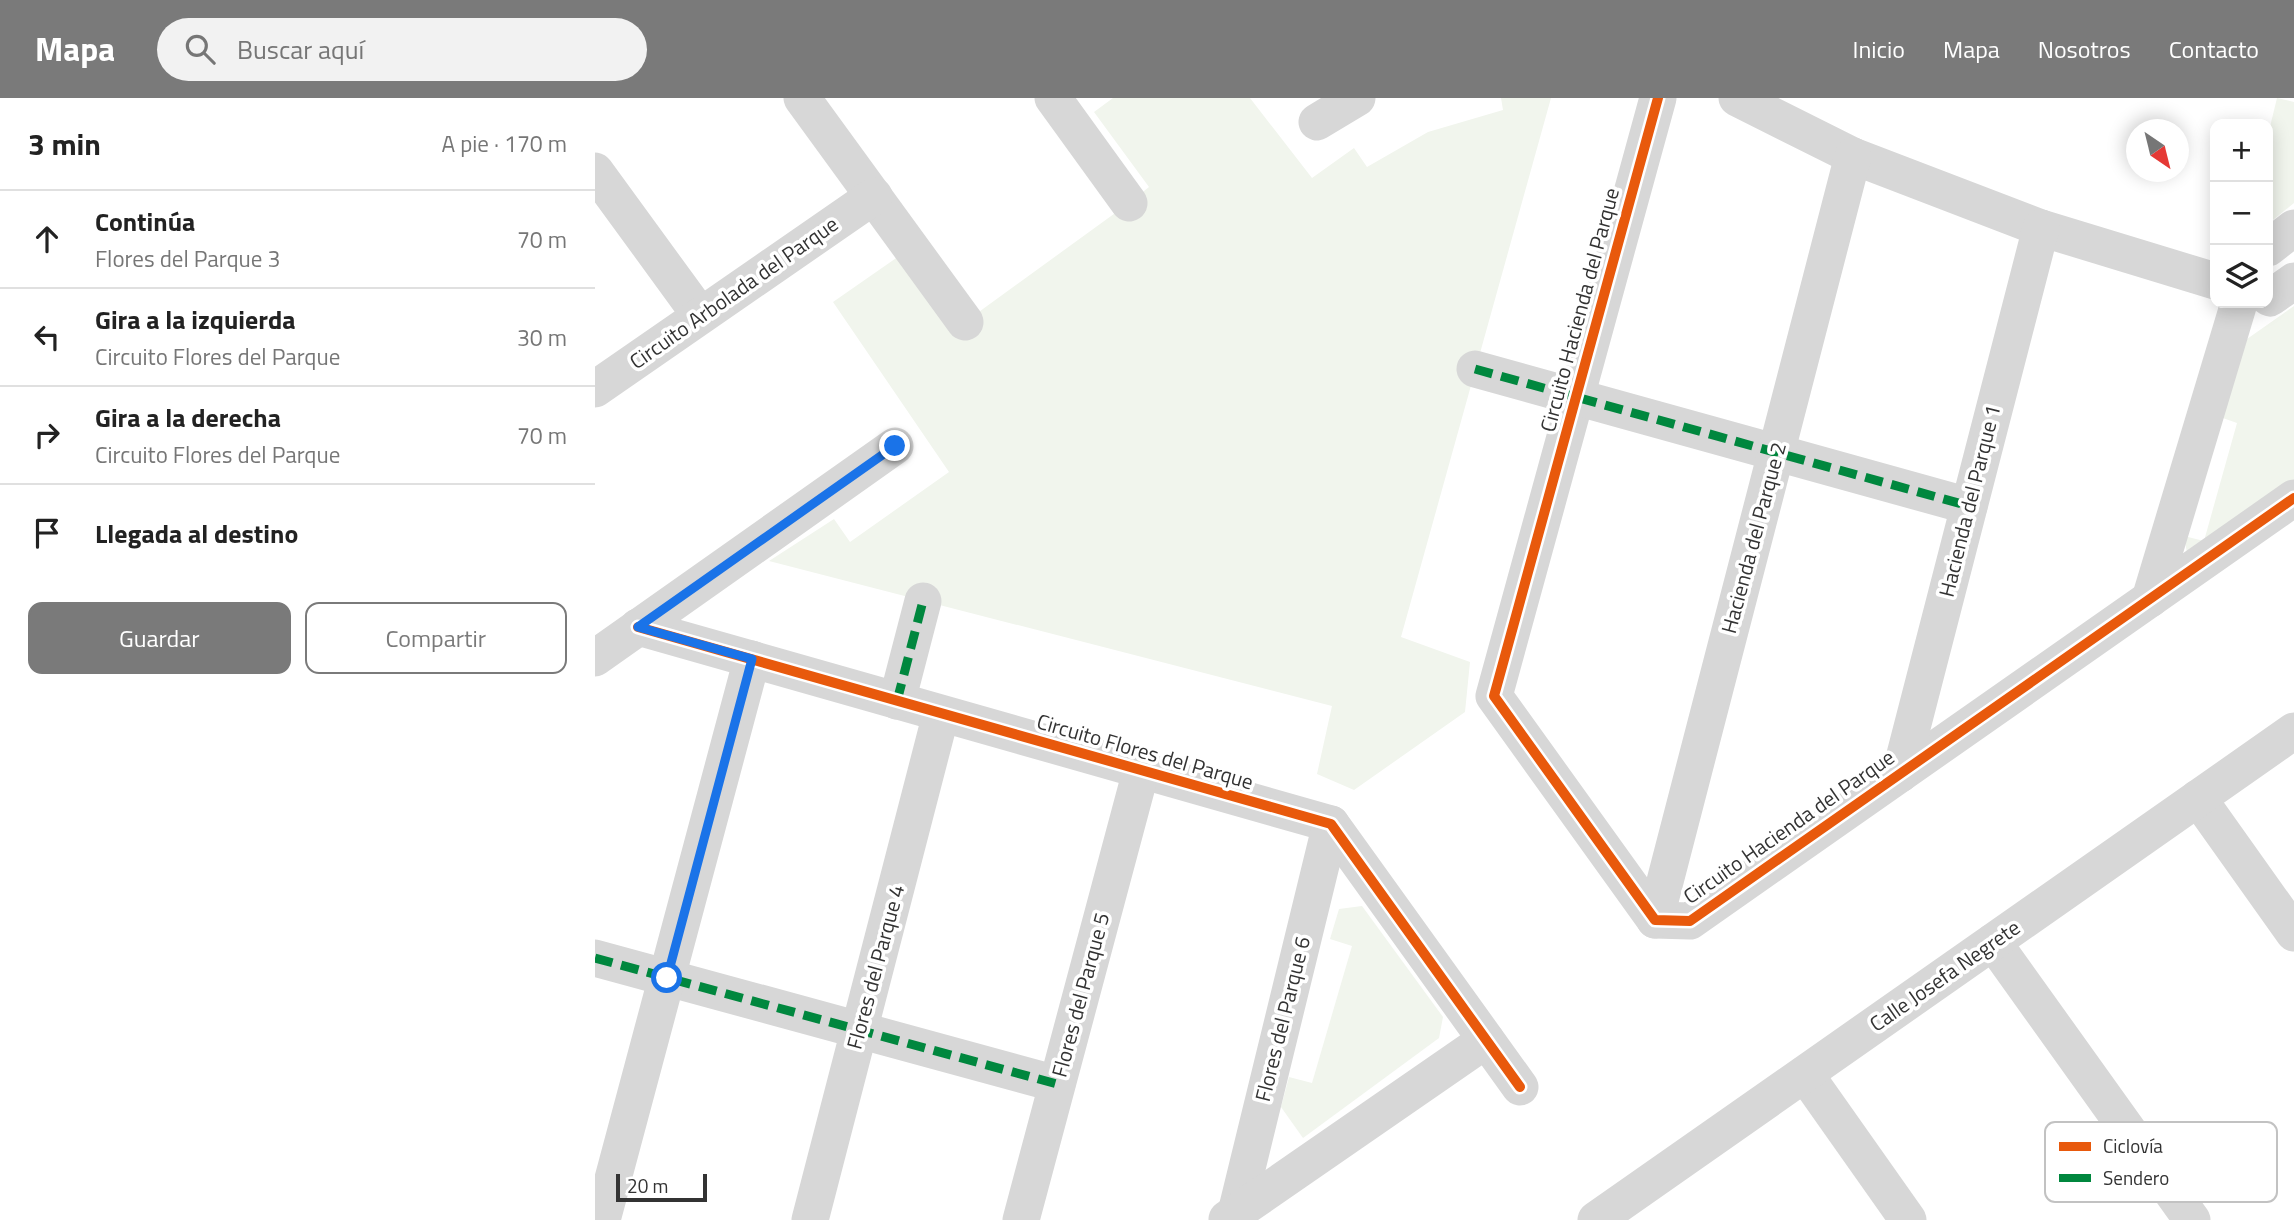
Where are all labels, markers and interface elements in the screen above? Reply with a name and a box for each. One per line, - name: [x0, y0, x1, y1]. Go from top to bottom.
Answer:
- search box: [157, 18, 647, 81]
- text: Mapa: [35, 24, 115, 74]
- icon: search: [181, 30, 219, 68]
- text: Buscar aquí: [237, 30, 364, 69]
- text: Inicio: [1853, 31, 1905, 67]
- text: Mapa: [1943, 31, 2000, 67]
- text: Nosotros: [2038, 31, 2131, 67]
- text: Contacto: [2169, 31, 2259, 67]
- north arrow: [2126, 119, 2189, 182]
- map controls: [2210, 119, 2273, 308]
- button: +: [2210, 119, 2273, 182]
- text: 3 min: [28, 121, 101, 167]
- text: A pie · 170 m: [441, 126, 567, 161]
- button: −: [2210, 182, 2273, 245]
- street label: Circuito Hacienda del Parque: [1531, 184, 1627, 435]
- text: Continúa: [95, 202, 195, 241]
- street label: Circuito Arbolada del Parque: [622, 208, 844, 377]
- icon: ahead: [28, 220, 66, 258]
- text: 70 m: [517, 222, 567, 257]
- text: Flores del Parque 3: [95, 241, 280, 276]
- button: layers: [2210, 245, 2273, 308]
- text: Gira a la izquierda: [95, 300, 296, 339]
- icon: left: [28, 318, 66, 356]
- text: 30 m: [517, 320, 567, 355]
- text: Circuito Flores del Parque: [95, 339, 340, 374]
- text: Gira a la derecha: [95, 398, 281, 437]
- street label: Hacienda del Parque 1: [1930, 401, 2008, 600]
- icon: right: [28, 416, 66, 454]
- text: 70 m: [517, 418, 567, 453]
- route end: [879, 430, 910, 461]
- text: Circuito Flores del Parque: [95, 437, 340, 472]
- street label: Hacienda del Parque 2: [1712, 439, 1794, 637]
- icon: arrive: [28, 514, 66, 552]
- text: Llegada al destino: [95, 514, 298, 553]
- button: Guardar: [28, 602, 291, 674]
- button: Compartir: [305, 602, 567, 674]
- street label: Circuito Flores del Parque: [1033, 705, 1257, 797]
- street label: Circuito Hacienda del Parque: [1676, 741, 1901, 911]
- street label: Flores del Parque 4: [838, 881, 912, 1053]
- street label: Flores del Parque 5: [1043, 909, 1117, 1081]
- street label: Calle Josefa Negrete: [1863, 911, 2026, 1039]
- street label: Flores del Parque 6: [1246, 933, 1318, 1105]
- route start: [651, 962, 682, 993]
- legend: [2045, 1122, 2277, 1202]
- text: Ciclovía: [2103, 1131, 2163, 1160]
- text: Sendero: [2103, 1163, 2169, 1192]
- scale bar: [616, 1171, 707, 1203]
- text: 20 m: [627, 1171, 668, 1200]

